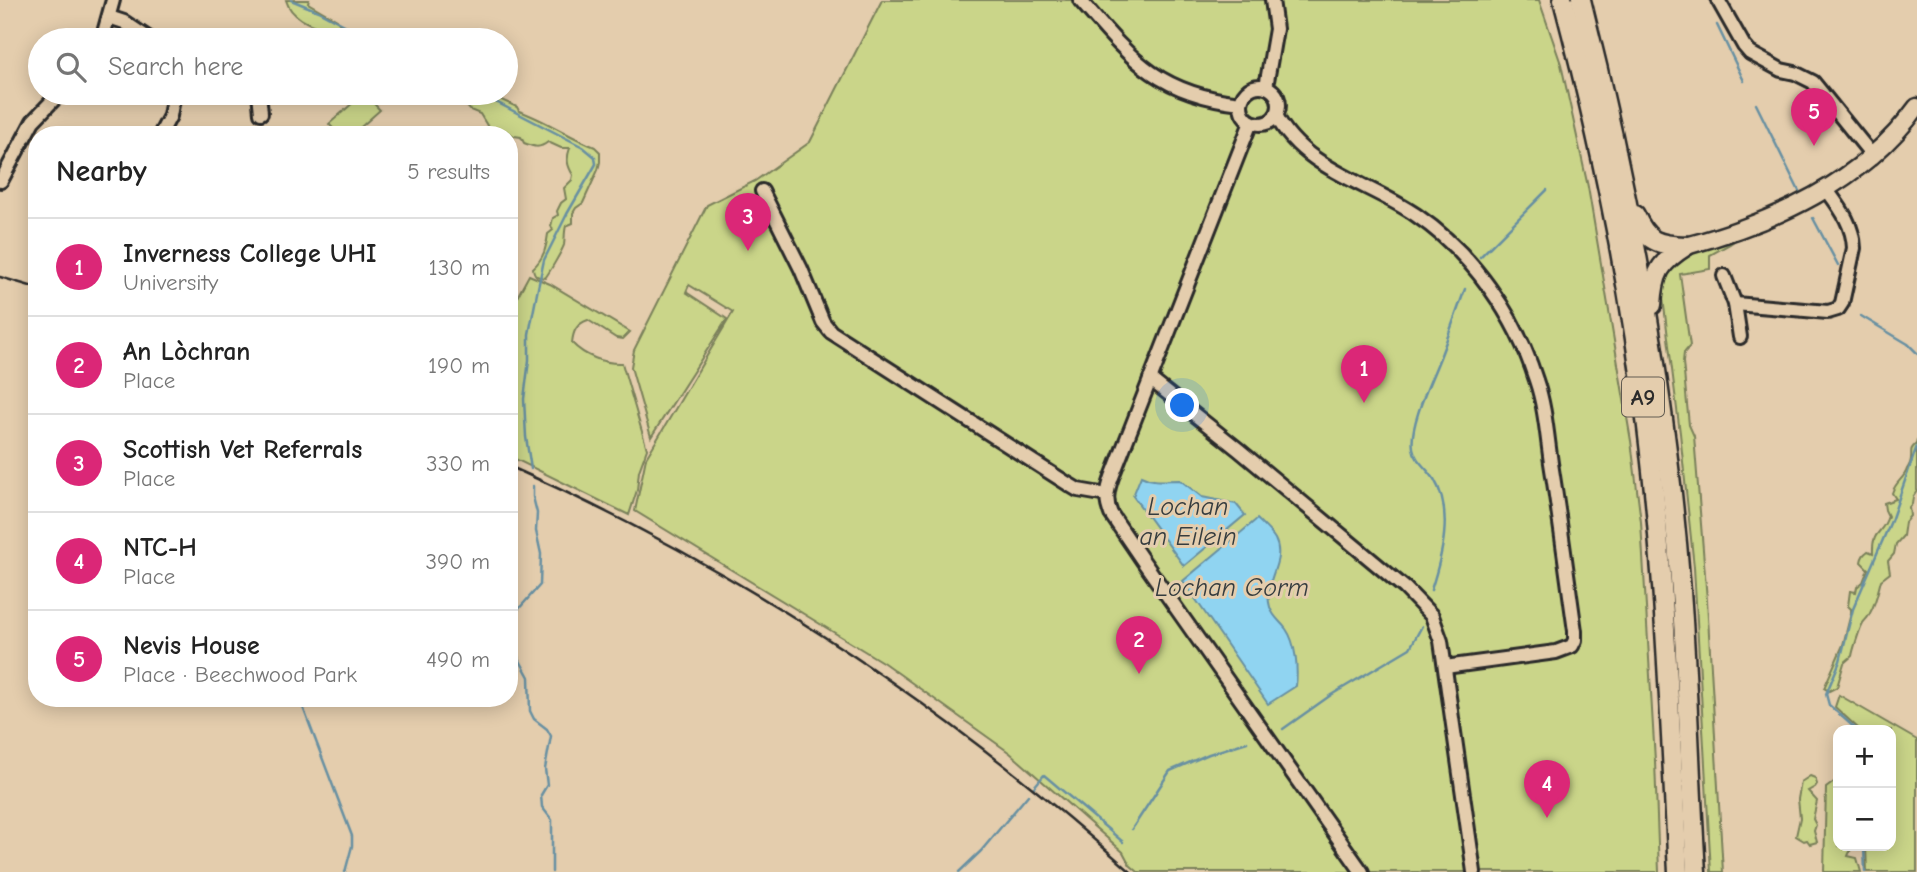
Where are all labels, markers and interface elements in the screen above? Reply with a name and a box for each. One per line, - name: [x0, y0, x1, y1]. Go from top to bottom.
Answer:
- search box: [28, 28, 518, 105]
- icon: search: [52, 48, 90, 86]
- text: Search here: [108, 52, 243, 82]
- pin: 5: [1791, 88, 1837, 146]
- text: Nearby: [56, 154, 147, 189]
- text: 5 results: [407, 158, 490, 185]
- pin: 3: [725, 193, 771, 251]
- text: Inverness College UHI: [123, 239, 377, 269]
- text: 1: [74, 254, 84, 281]
- text: 130 m: [429, 254, 490, 281]
- text: University: [123, 269, 218, 296]
- text: An Lòchran: [123, 337, 250, 367]
- pin: 1: [1341, 345, 1387, 403]
- text: 2: [73, 352, 85, 379]
- text: 190 m: [428, 352, 490, 379]
- text: Place: [123, 367, 175, 394]
- road number: A9: [1622, 378, 1664, 416]
- your location: [1165, 388, 1199, 422]
- text: Scottish Vet Referrals: [123, 435, 362, 465]
- text: 3: [73, 450, 85, 477]
- text: 330 m: [426, 450, 490, 477]
- text: Place: [123, 465, 175, 492]
- water label: Lochan an Eilein: [1139, 492, 1237, 552]
- text: NTC-H: [123, 533, 197, 563]
- text: 4: [74, 548, 84, 575]
- text: 390 m: [425, 548, 490, 575]
- text: Place: [123, 563, 175, 590]
- water label: Lochan Gorm: [1155, 573, 1309, 603]
- pin: 2: [1116, 616, 1162, 674]
- text: Nevis House: [123, 631, 260, 661]
- text: 5: [73, 646, 85, 673]
- text: 490 m: [426, 646, 490, 673]
- text: Place · Beechwood Park: [123, 661, 357, 688]
- map controls: [1833, 725, 1896, 851]
- button: +: [1833, 725, 1896, 788]
- pin: 4: [1524, 760, 1570, 818]
- button: −: [1833, 788, 1896, 851]

